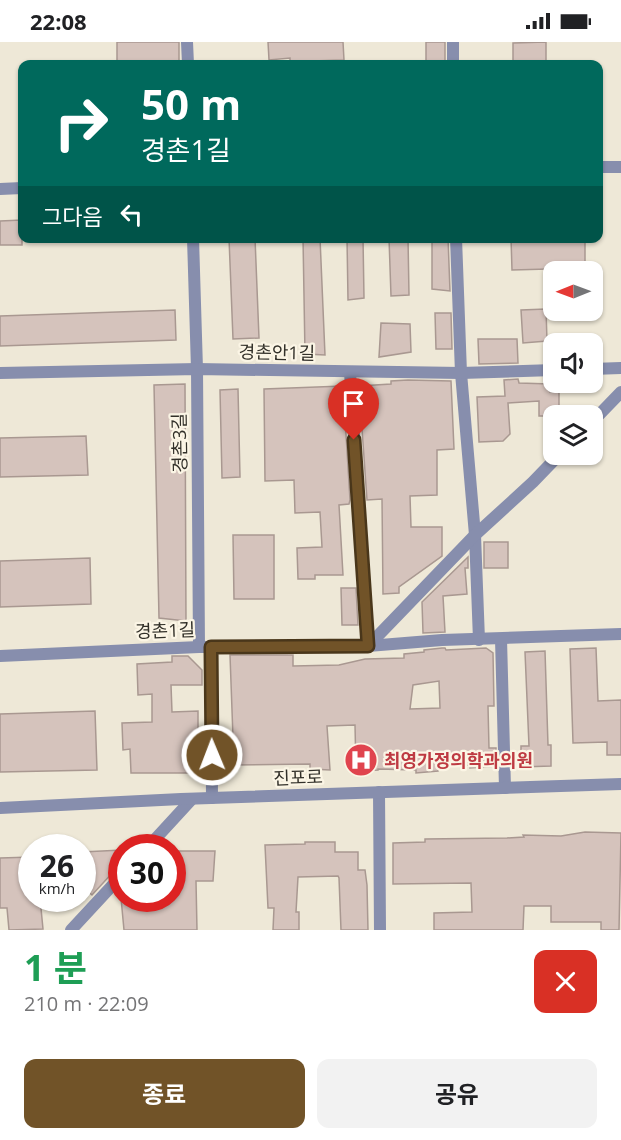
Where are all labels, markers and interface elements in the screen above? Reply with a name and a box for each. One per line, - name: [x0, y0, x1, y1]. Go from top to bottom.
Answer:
- text: 22:08: [30, 6, 87, 36]
- text: 50 m: [141, 75, 241, 132]
- icon: right: [42, 84, 120, 162]
- text: 경촌1길: [141, 131, 231, 168]
- icon: left: [115, 198, 148, 231]
- text: 그다음: [42, 201, 103, 231]
- north arrow: [543, 261, 603, 321]
- map controls: [543, 261, 603, 465]
- button: sound: [543, 333, 603, 393]
- street label: 경촌안1길: [239, 339, 315, 365]
- pin: [328, 378, 379, 440]
- icon: arrive: [337, 387, 370, 420]
- button: layers: [543, 405, 603, 465]
- street label: 경촌3길: [166, 413, 192, 473]
- street label: 경촌1길: [135, 617, 195, 643]
- position arrow: [180, 723, 244, 787]
- hospital icon: 최영가정의학과의원: [343, 742, 379, 778]
- place label: 최영가정의학과의원: [384, 748, 533, 772]
- street label: 진포로: [273, 764, 323, 790]
- speed limit sign: 30: [108, 834, 186, 912]
- text: 26: [40, 845, 74, 886]
- text: km/h: [39, 878, 75, 898]
- text: 1 분: [24, 943, 87, 992]
- button: close: [534, 950, 597, 1013]
- text: 210 m · 22:09: [24, 990, 149, 1017]
- button: 종료: [24, 1059, 305, 1128]
- button: 공유: [317, 1059, 597, 1128]

